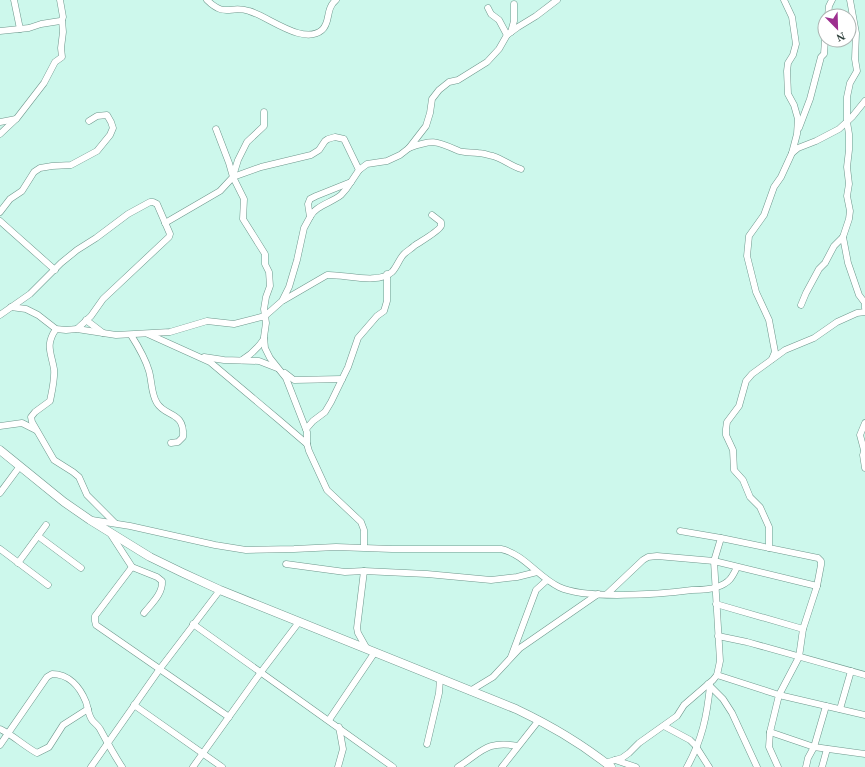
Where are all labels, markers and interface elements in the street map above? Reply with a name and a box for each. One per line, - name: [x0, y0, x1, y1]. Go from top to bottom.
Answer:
- north arrow: [817, 8, 857, 48]
- text: N: [835, 30, 847, 44]

